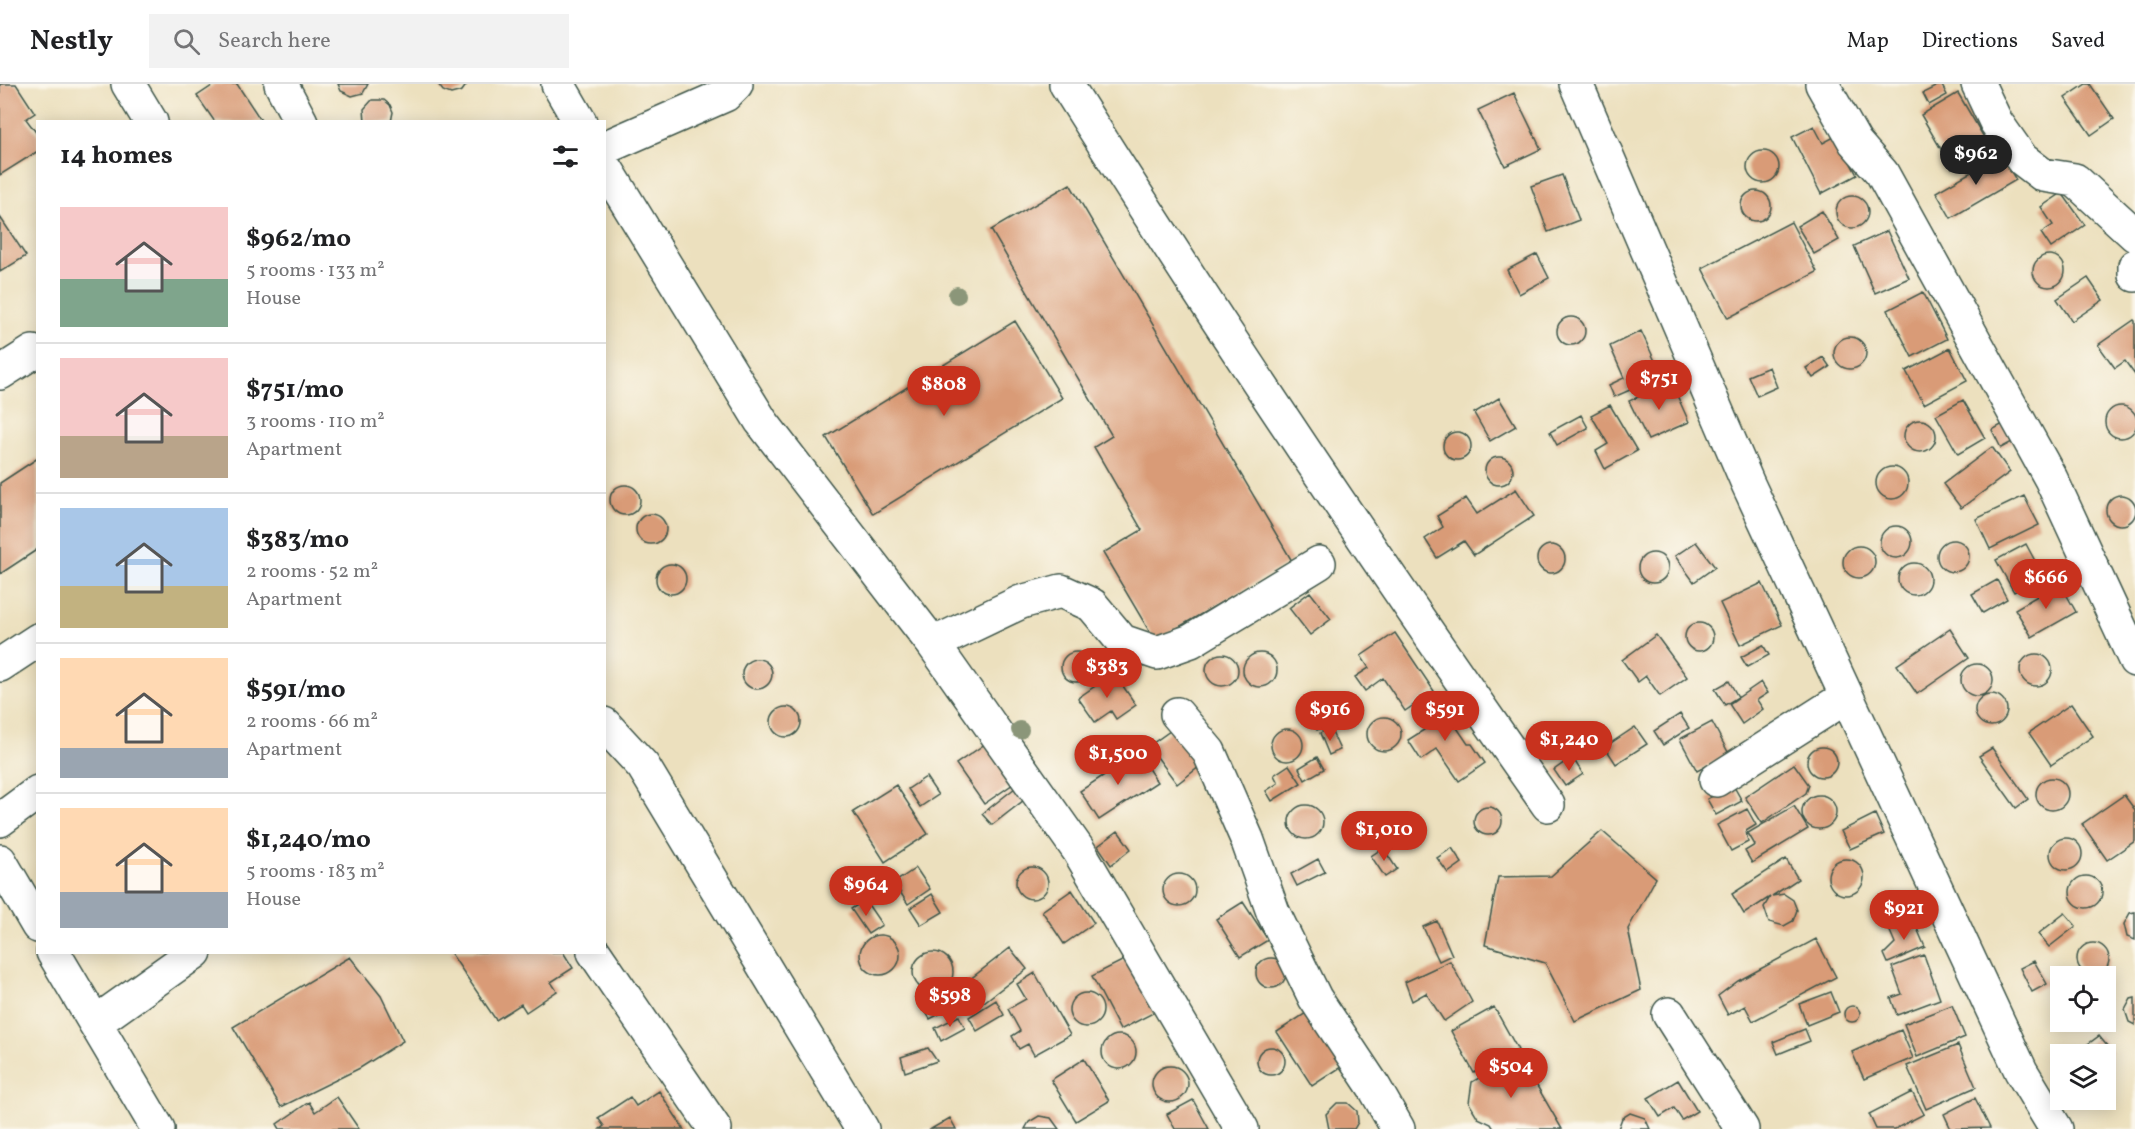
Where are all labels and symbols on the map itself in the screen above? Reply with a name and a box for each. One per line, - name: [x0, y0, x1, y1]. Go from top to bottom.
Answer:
- pin: $962: [1940, 135, 2012, 186]
- pin: $751: [1623, 360, 1695, 411]
- pin: $808: [908, 366, 980, 417]
- pin: $666: [2010, 559, 2082, 610]
- pin: $383: [1071, 648, 1143, 699]
- pin: $916: [1294, 691, 1366, 742]
- pin: $591: [1409, 691, 1481, 742]
- pin: $1,240: [1520, 721, 1618, 772]
- pin: $1,500: [1069, 735, 1167, 786]
- pin: $1,010: [1335, 811, 1433, 862]
- pin: $964: [830, 866, 902, 917]
- pin: $921: [1868, 890, 1940, 941]
- pin: $598: [914, 977, 986, 1028]
- pin: $504: [1475, 1048, 1547, 1099]

